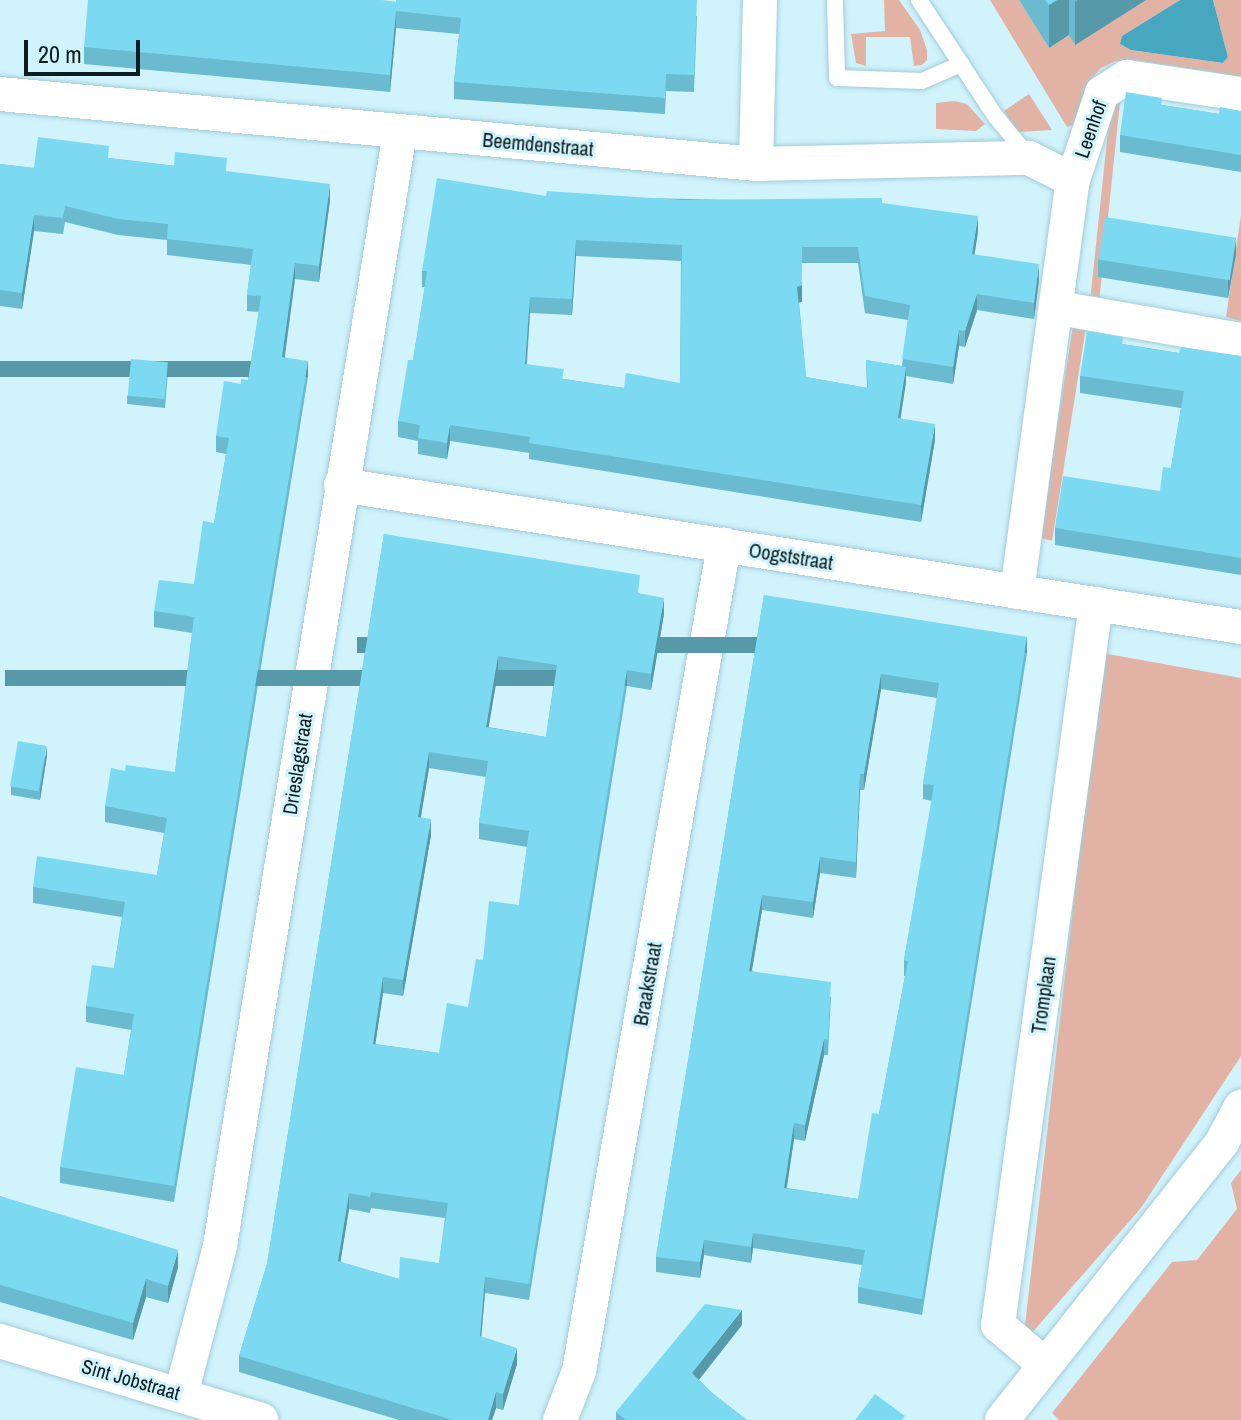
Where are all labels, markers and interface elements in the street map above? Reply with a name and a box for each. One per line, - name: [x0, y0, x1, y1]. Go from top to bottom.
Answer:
- scale bar: [28, 24, 144, 74]
- text: 20 m: [38, 38, 82, 70]
- street label: Leenhof: [1069, 97, 1111, 161]
- street label: Beemdenstraat: [482, 127, 594, 161]
- street label: Oogststraat: [747, 538, 835, 574]
- street label: Drieslagstraat: [277, 712, 317, 816]
- street label: Braakstraat: [628, 941, 666, 1027]
- street label: Tromplaan: [1026, 955, 1060, 1035]
- street label: Sint Jobstraat: [79, 1354, 183, 1404]

